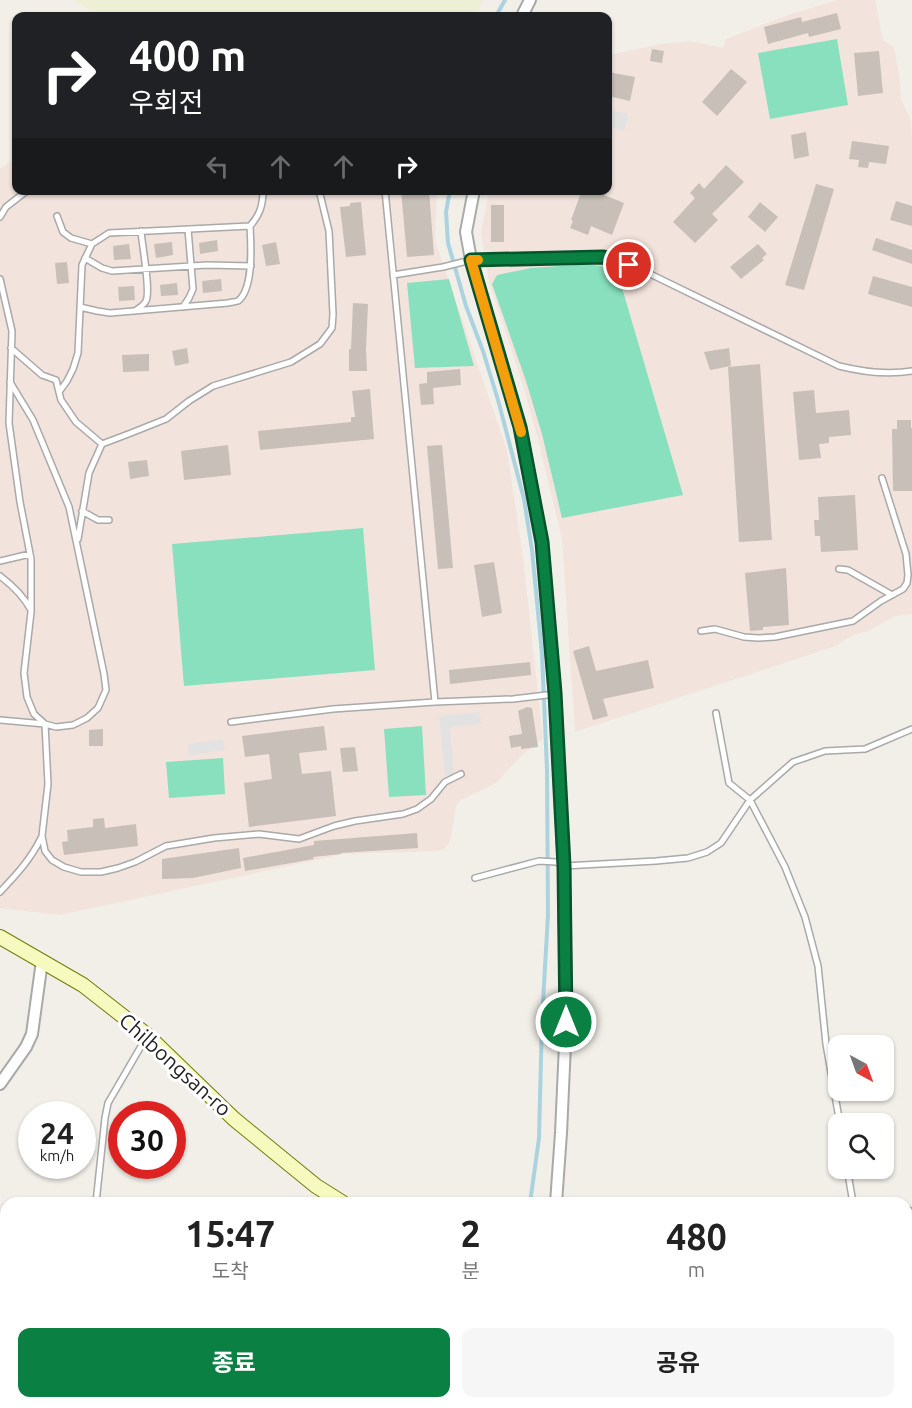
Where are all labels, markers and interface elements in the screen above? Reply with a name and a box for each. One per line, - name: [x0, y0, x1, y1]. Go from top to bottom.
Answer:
- text: 400 m: [129, 32, 246, 79]
- icon: right: [30, 36, 108, 114]
- text: 우회전: [129, 87, 204, 117]
- icon: left: [201, 150, 234, 183]
- icon: ahead: [264, 150, 297, 183]
- icon: ahead: [327, 150, 360, 183]
- icon: right: [390, 150, 423, 183]
- pin: [603, 239, 654, 290]
- icon: arrive: [612, 248, 645, 281]
- position arrow: [534, 990, 598, 1054]
- street label: Chilbongsan-ro: [115, 1008, 237, 1121]
- north arrow: [828, 1035, 894, 1101]
- map controls: [828, 1035, 894, 1179]
- speed limit sign: 30: [108, 1101, 186, 1179]
- button: search: [828, 1113, 894, 1179]
- text: 24: [40, 1116, 74, 1150]
- text: km/h: [40, 1147, 74, 1164]
- text: 15:47: [185, 1213, 275, 1254]
- text: 2: [460, 1213, 481, 1254]
- text: 480: [666, 1216, 727, 1257]
- text: m: [688, 1258, 705, 1281]
- text: 도착: [212, 1259, 249, 1282]
- text: 분: [461, 1259, 480, 1282]
- button: 종료: [18, 1328, 450, 1397]
- button: 공유: [462, 1328, 894, 1397]

